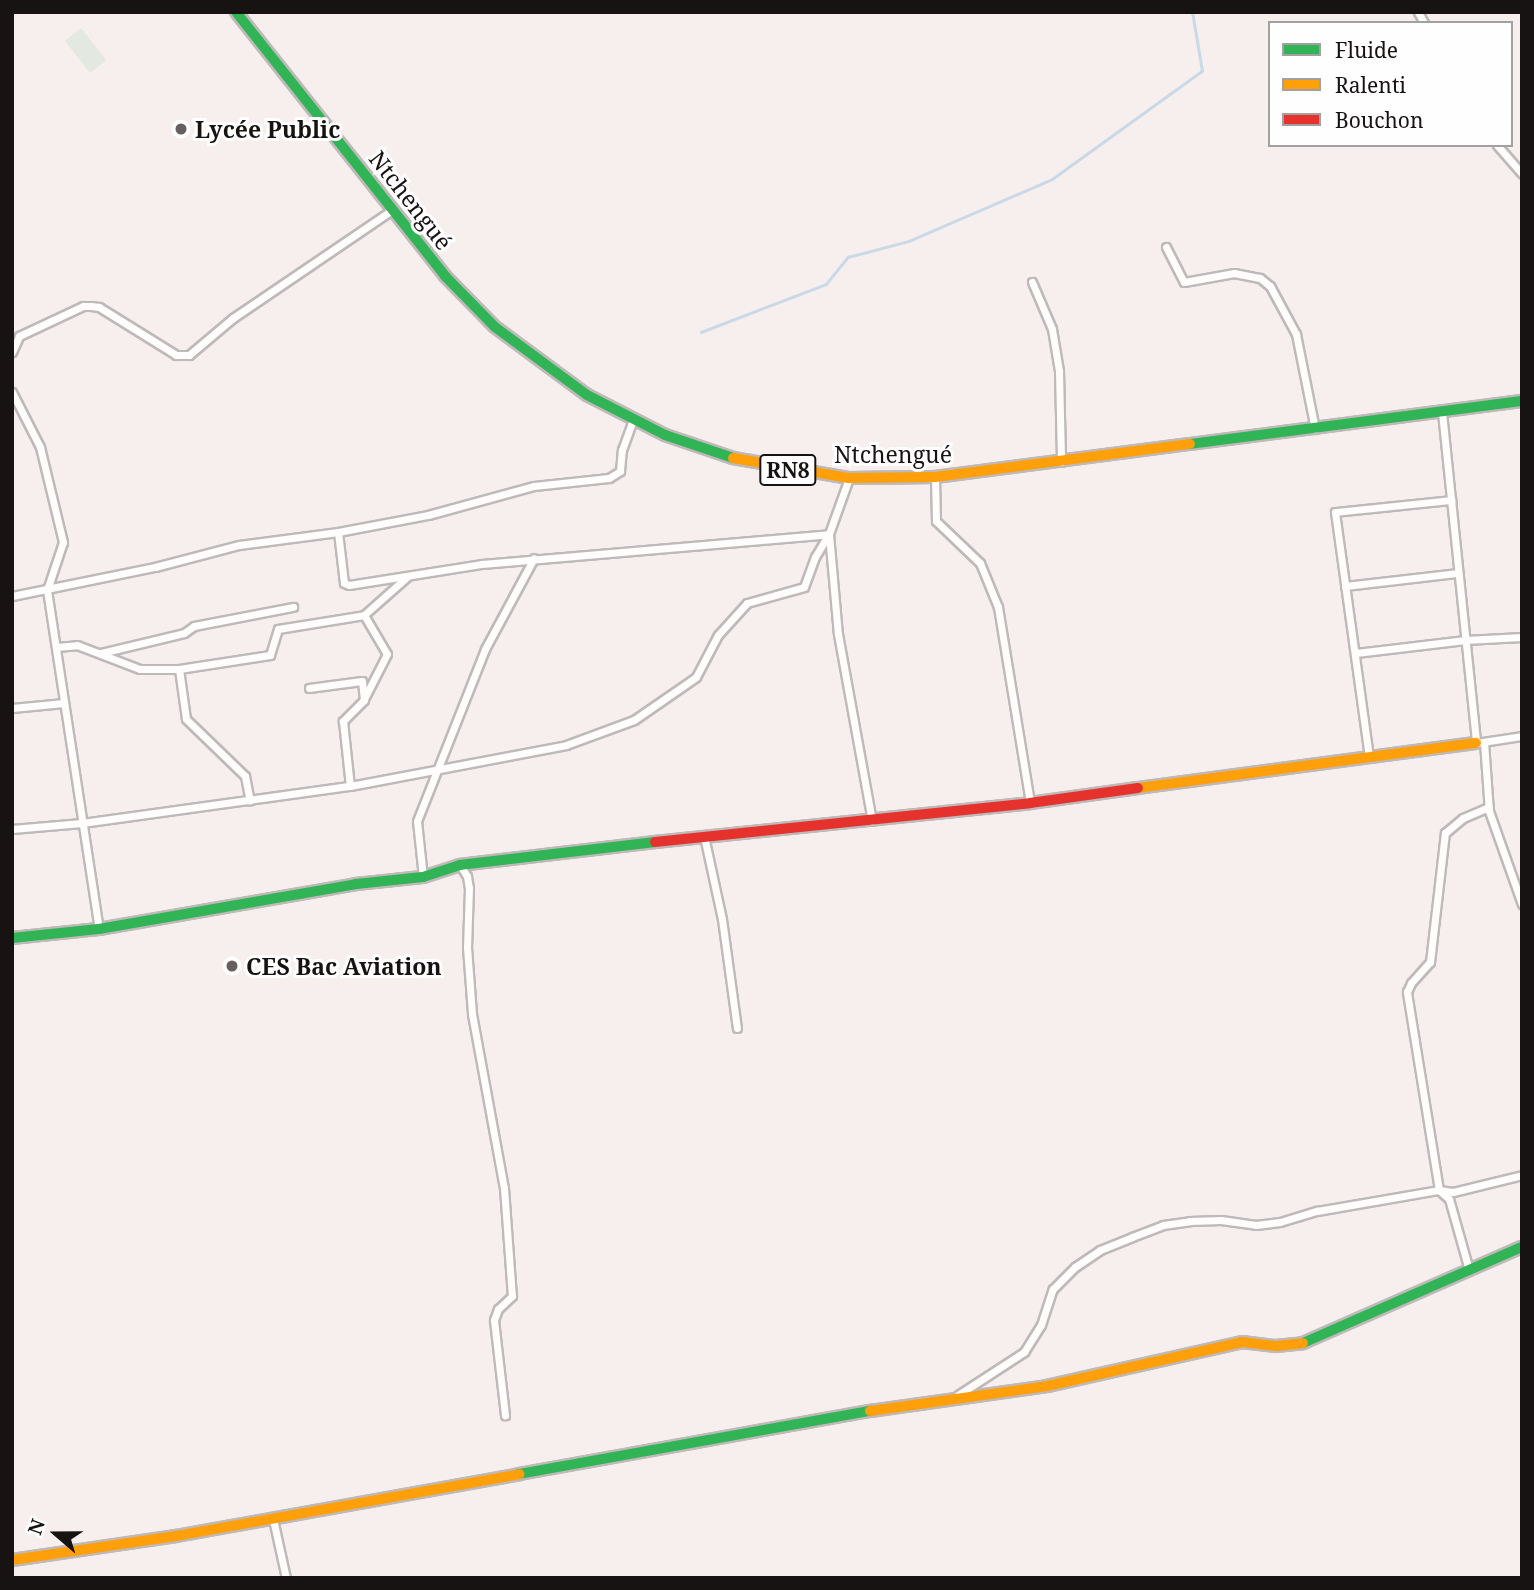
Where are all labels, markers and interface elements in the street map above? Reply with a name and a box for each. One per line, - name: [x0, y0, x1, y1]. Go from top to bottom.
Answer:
- legend: [1268, 21, 1513, 147]
- text: Fluide: [1335, 36, 1398, 64]
- text: Ralenti: [1335, 71, 1406, 99]
- text: Bouchon: [1335, 106, 1424, 134]
- place label: Lycée Public: [195, 115, 340, 143]
- marker: Lycée Public: [173, 121, 189, 137]
- street label: Ntchengué: [364, 145, 458, 255]
- street label: Ntchengué: [834, 440, 952, 468]
- road number: RN8: [758, 452, 818, 488]
- place label: CES Bac Aviation: [246, 952, 442, 980]
- marker: CES Bac Aviation: [224, 958, 240, 974]
- north arrow: [21, 1499, 91, 1569]
- text: N: [21, 1515, 51, 1538]

